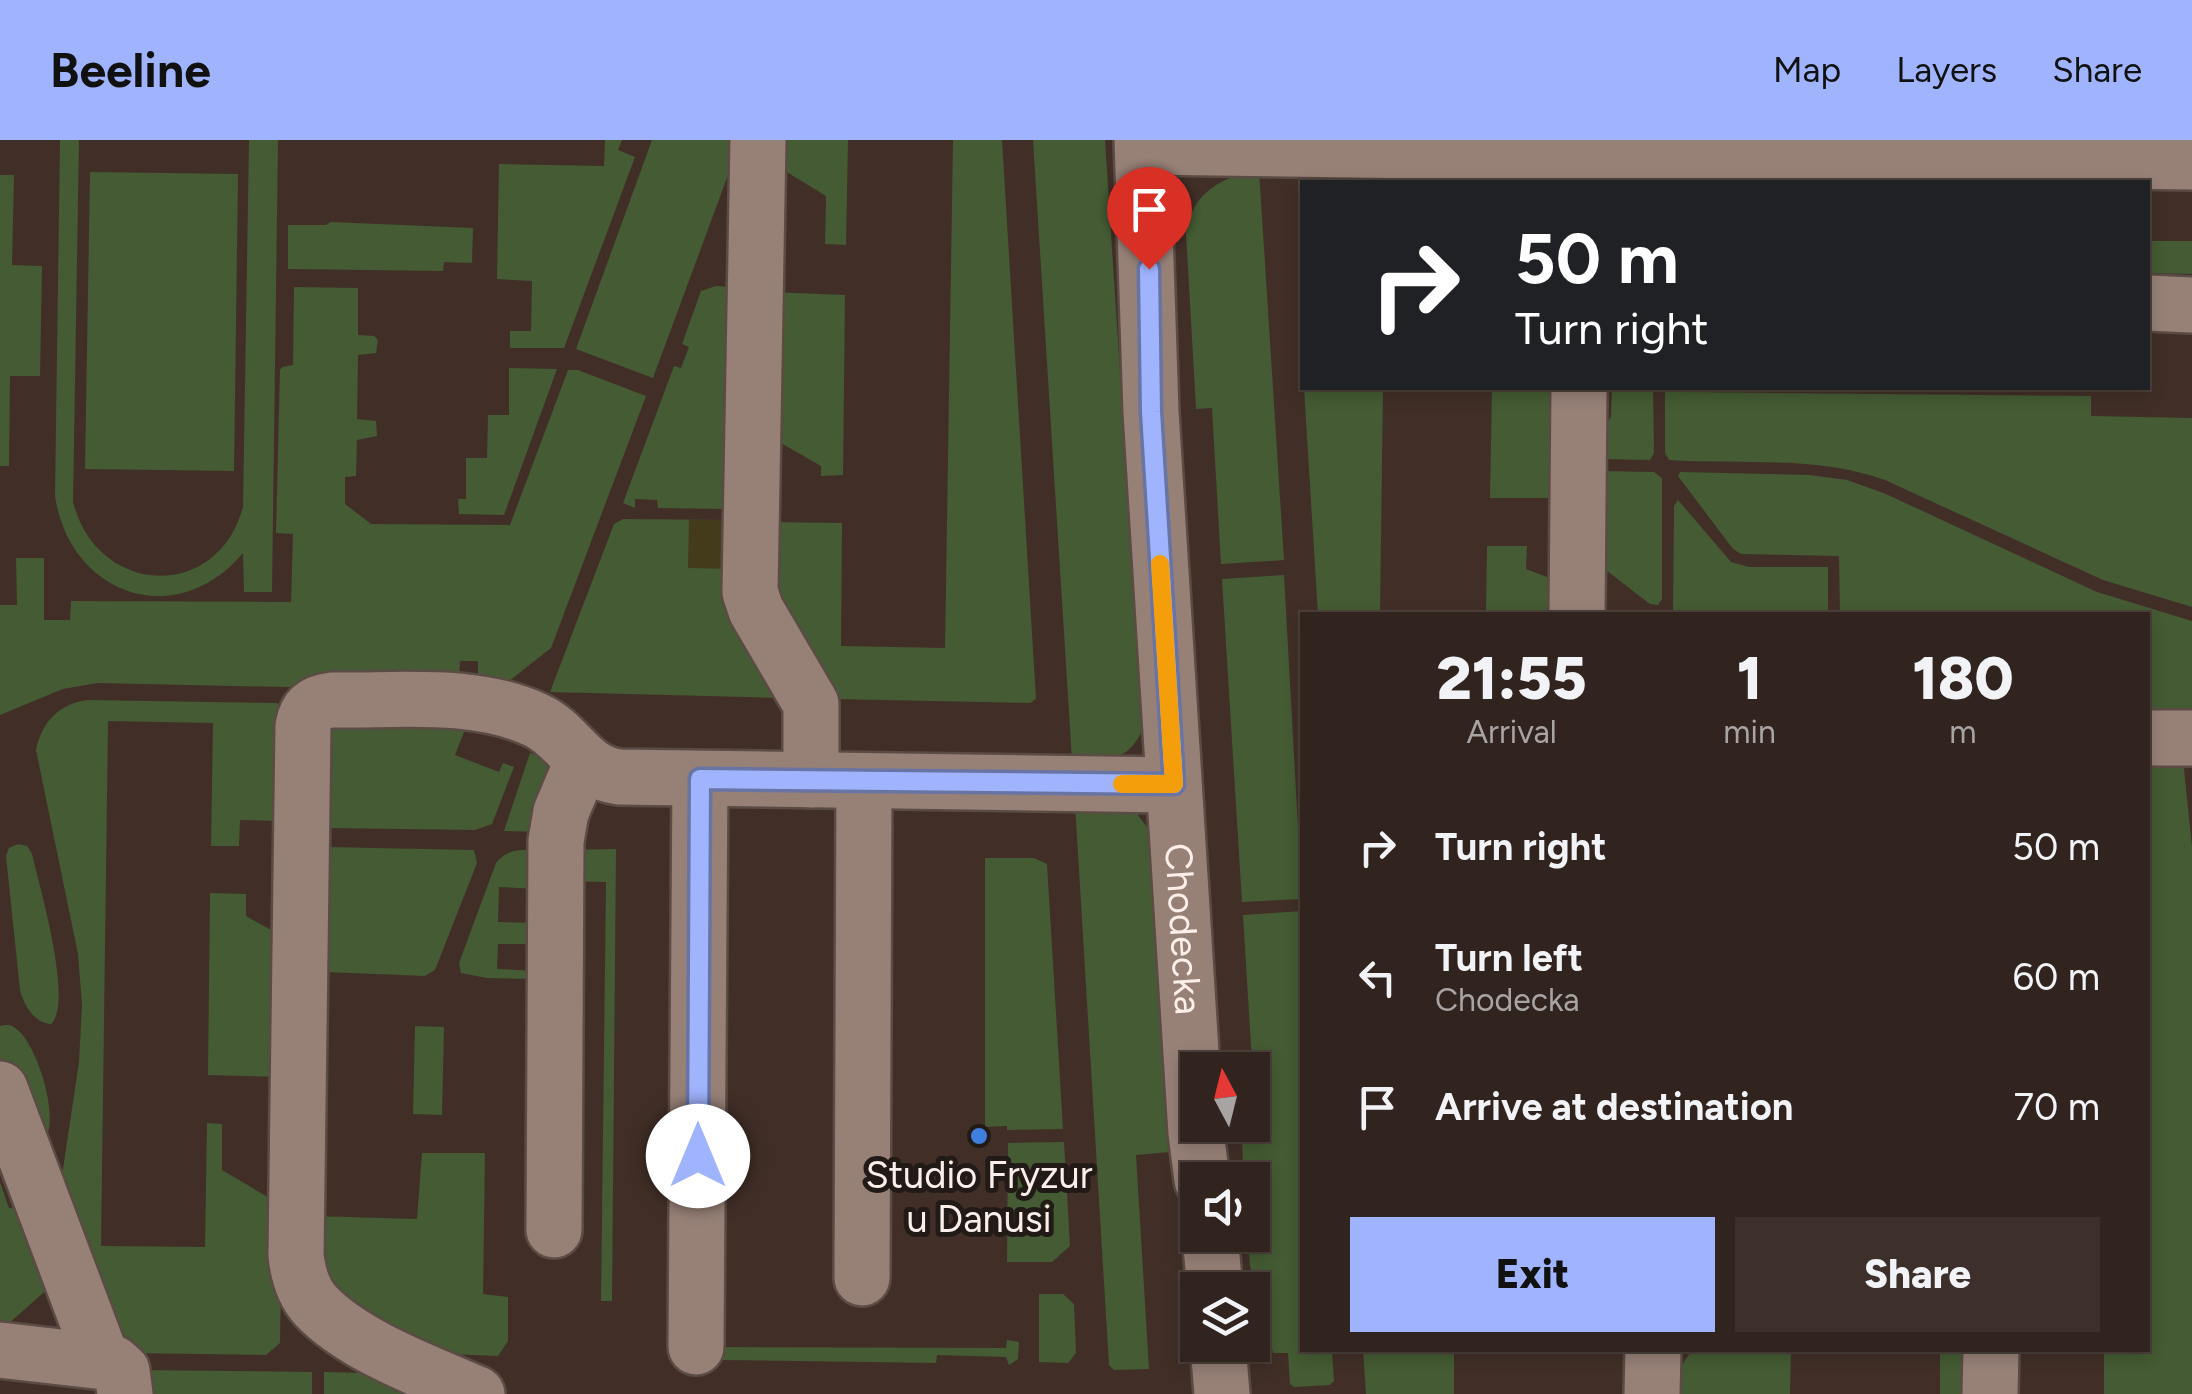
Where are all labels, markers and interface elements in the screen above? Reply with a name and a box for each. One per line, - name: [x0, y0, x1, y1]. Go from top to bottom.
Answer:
- text: Beeline: [50, 41, 211, 99]
- text: Map: [1773, 49, 1841, 91]
- text: Layers: [1896, 49, 1997, 91]
- text: Share: [2052, 49, 2142, 91]
- pin: [1107, 167, 1192, 270]
- icon: arrive: [1122, 182, 1177, 237]
- text: 50 m: [1515, 216, 1679, 301]
- icon: right: [1350, 220, 1480, 350]
- text: Turn right: [1515, 301, 1708, 355]
- text: 21:55: [1436, 642, 1587, 714]
- text: 1: [1737, 642, 1762, 714]
- text: 180: [1912, 642, 2014, 714]
- text: Arrival: [1466, 713, 1557, 751]
- text: min: [1723, 713, 1776, 751]
- text: m: [1949, 713, 1976, 751]
- icon: right: [1350, 820, 1405, 875]
- text: Turn right: [1435, 824, 1607, 870]
- text: 50 m: [2012, 824, 2100, 870]
- street label: Chodecka: [1155, 842, 1212, 1016]
- text: Turn left: [1435, 935, 1583, 981]
- icon: left: [1350, 950, 1405, 1005]
- text: 60 m: [2012, 954, 2100, 1000]
- text: Chodecka: [1435, 981, 1580, 1019]
- north arrow: [1180, 1052, 1270, 1142]
- map controls: [1180, 1052, 1270, 1362]
- icon: arrive: [1350, 1080, 1405, 1135]
- text: Arrive at destination: [1435, 1084, 1793, 1130]
- text: 70 m: [2014, 1084, 2100, 1130]
- position arrow: [646, 1104, 750, 1208]
- marker: Studio Fryzur u Danusi: [968, 1125, 990, 1147]
- place label: Studio Fryzur u Danusi: [865, 1152, 1093, 1242]
- button: sound: [1180, 1162, 1270, 1252]
- button: Exit: [1350, 1217, 1715, 1332]
- button: Share: [1735, 1217, 2100, 1332]
- button: layers: [1180, 1272, 1270, 1362]

